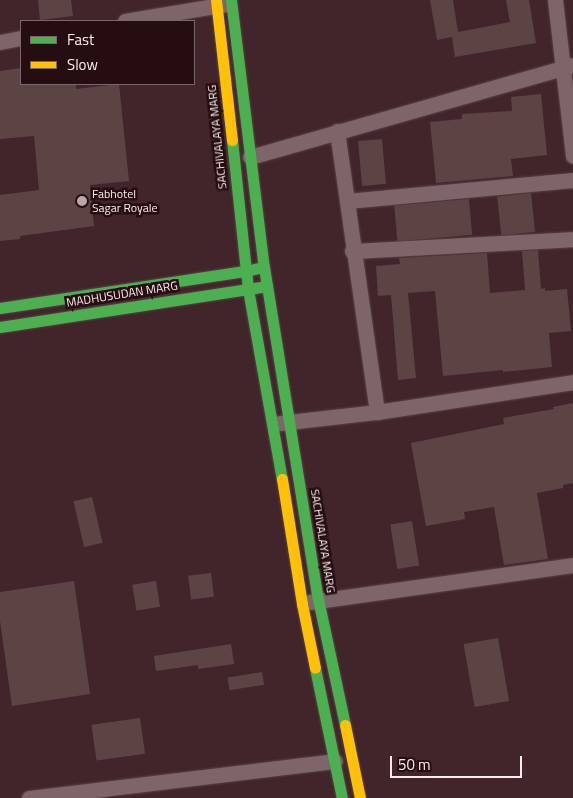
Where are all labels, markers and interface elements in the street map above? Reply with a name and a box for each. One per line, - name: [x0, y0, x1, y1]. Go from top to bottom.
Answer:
- legend: [20, 20, 195, 85]
- text: Fast: [67, 28, 94, 51]
- text: Slow: [67, 53, 98, 76]
- street label: SACHIVALAYA MARG: [204, 84, 230, 190]
- place label: Fabhotel Sagar Royale: [92, 187, 158, 215]
- marker: Fabhotel Sagar Royale: [76, 195, 88, 207]
- street label: MADHUSUDAN MARG: [65, 278, 179, 310]
- street label: SACHIVALAYA MARG: [308, 488, 338, 594]
- scale bar: [393, 746, 526, 778]
- text: 50 m: [398, 753, 431, 776]

